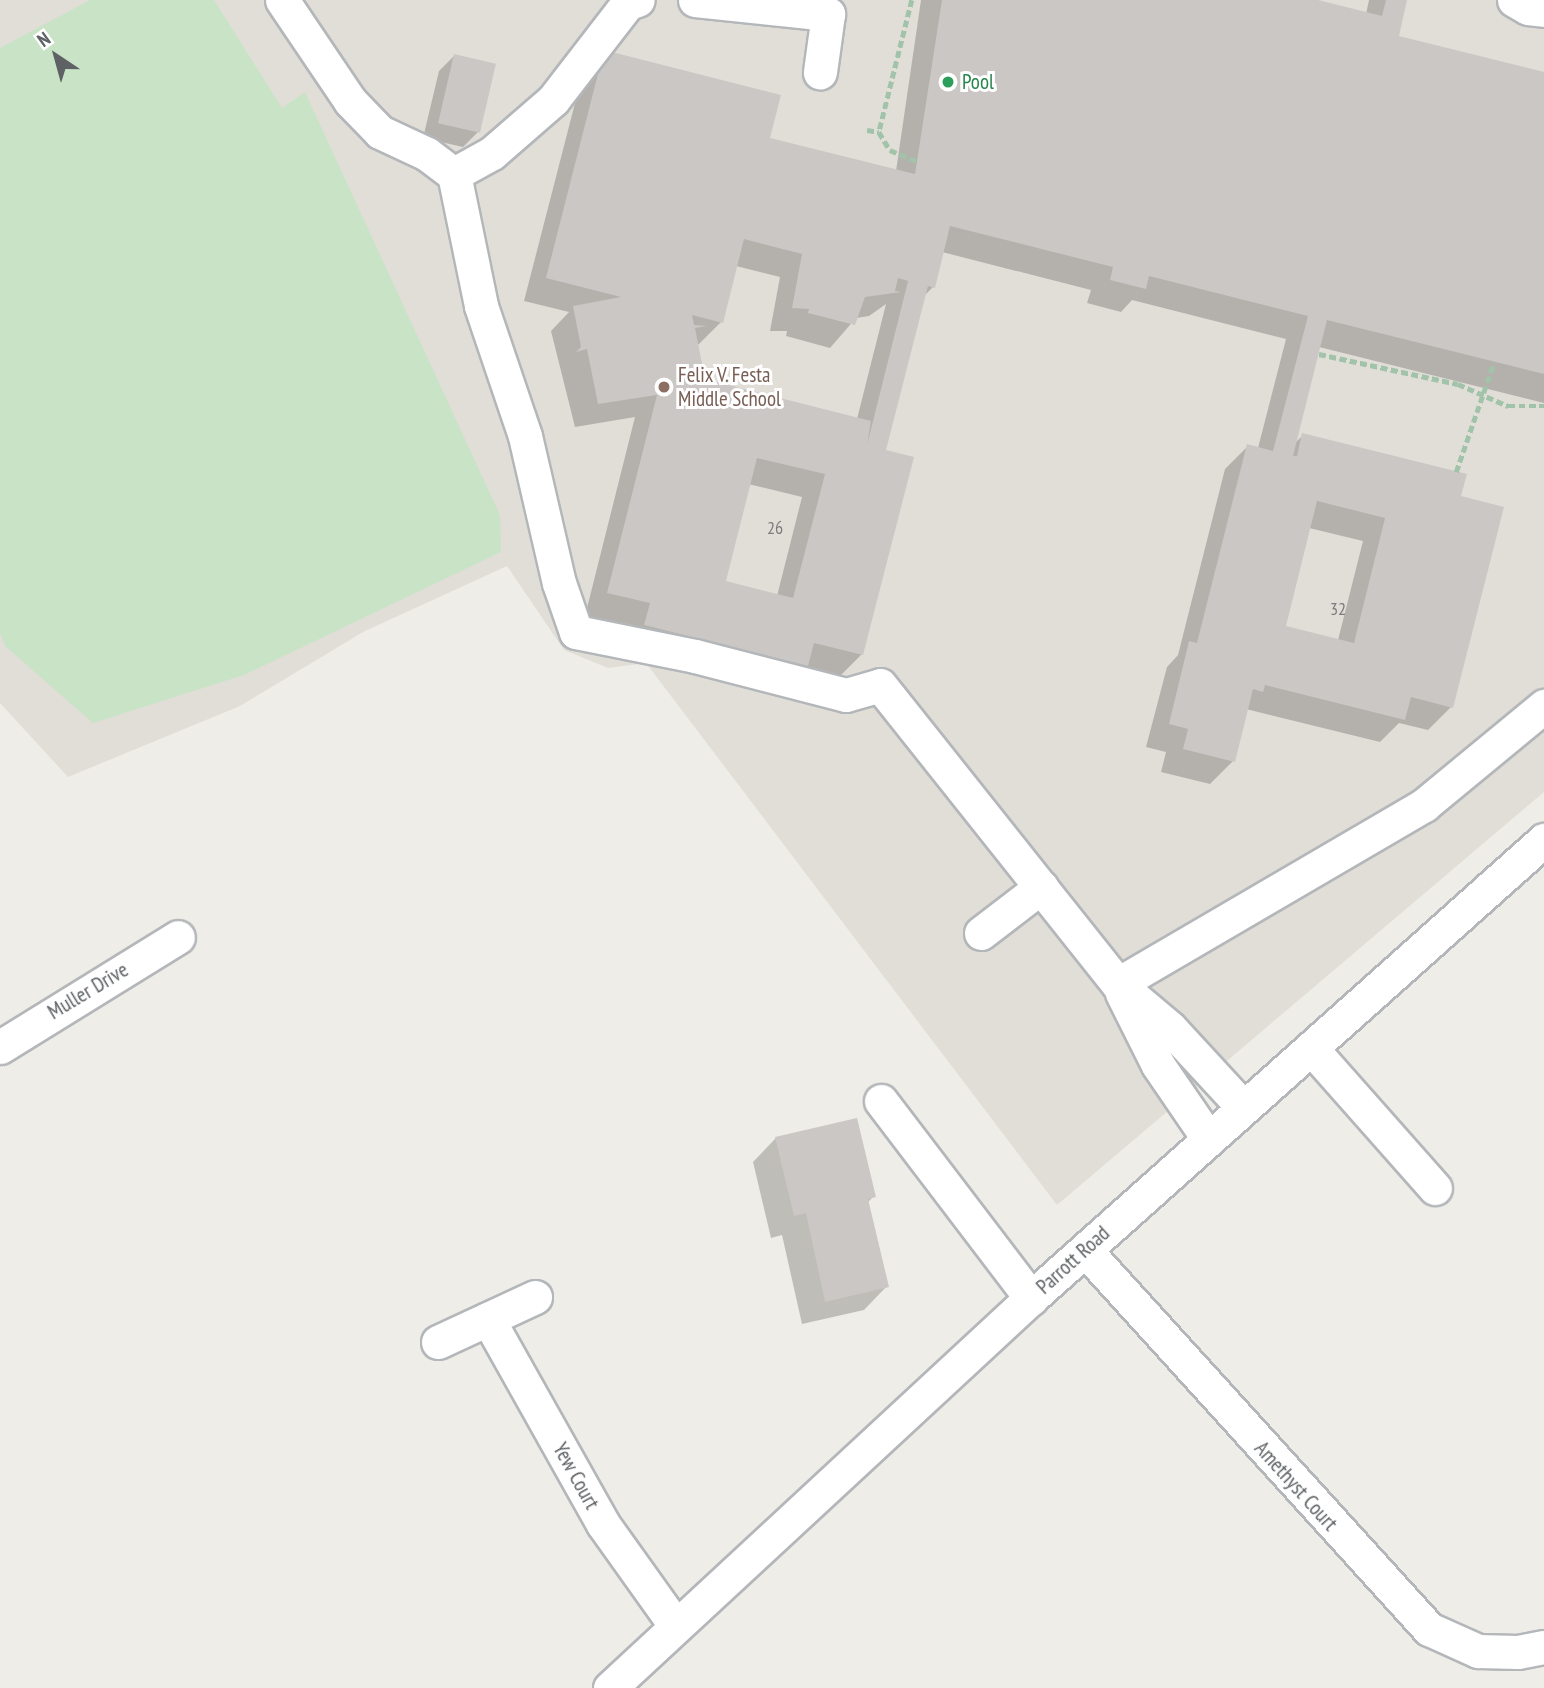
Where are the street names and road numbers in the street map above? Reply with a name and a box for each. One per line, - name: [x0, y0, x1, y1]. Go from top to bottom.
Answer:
- street label: Muller Drive: [43, 957, 133, 1025]
- street label: Parrott Road: [1031, 1221, 1115, 1299]
- street label: Amethyst Court: [1249, 1436, 1343, 1536]
- street label: Yew Court: [547, 1438, 605, 1514]

